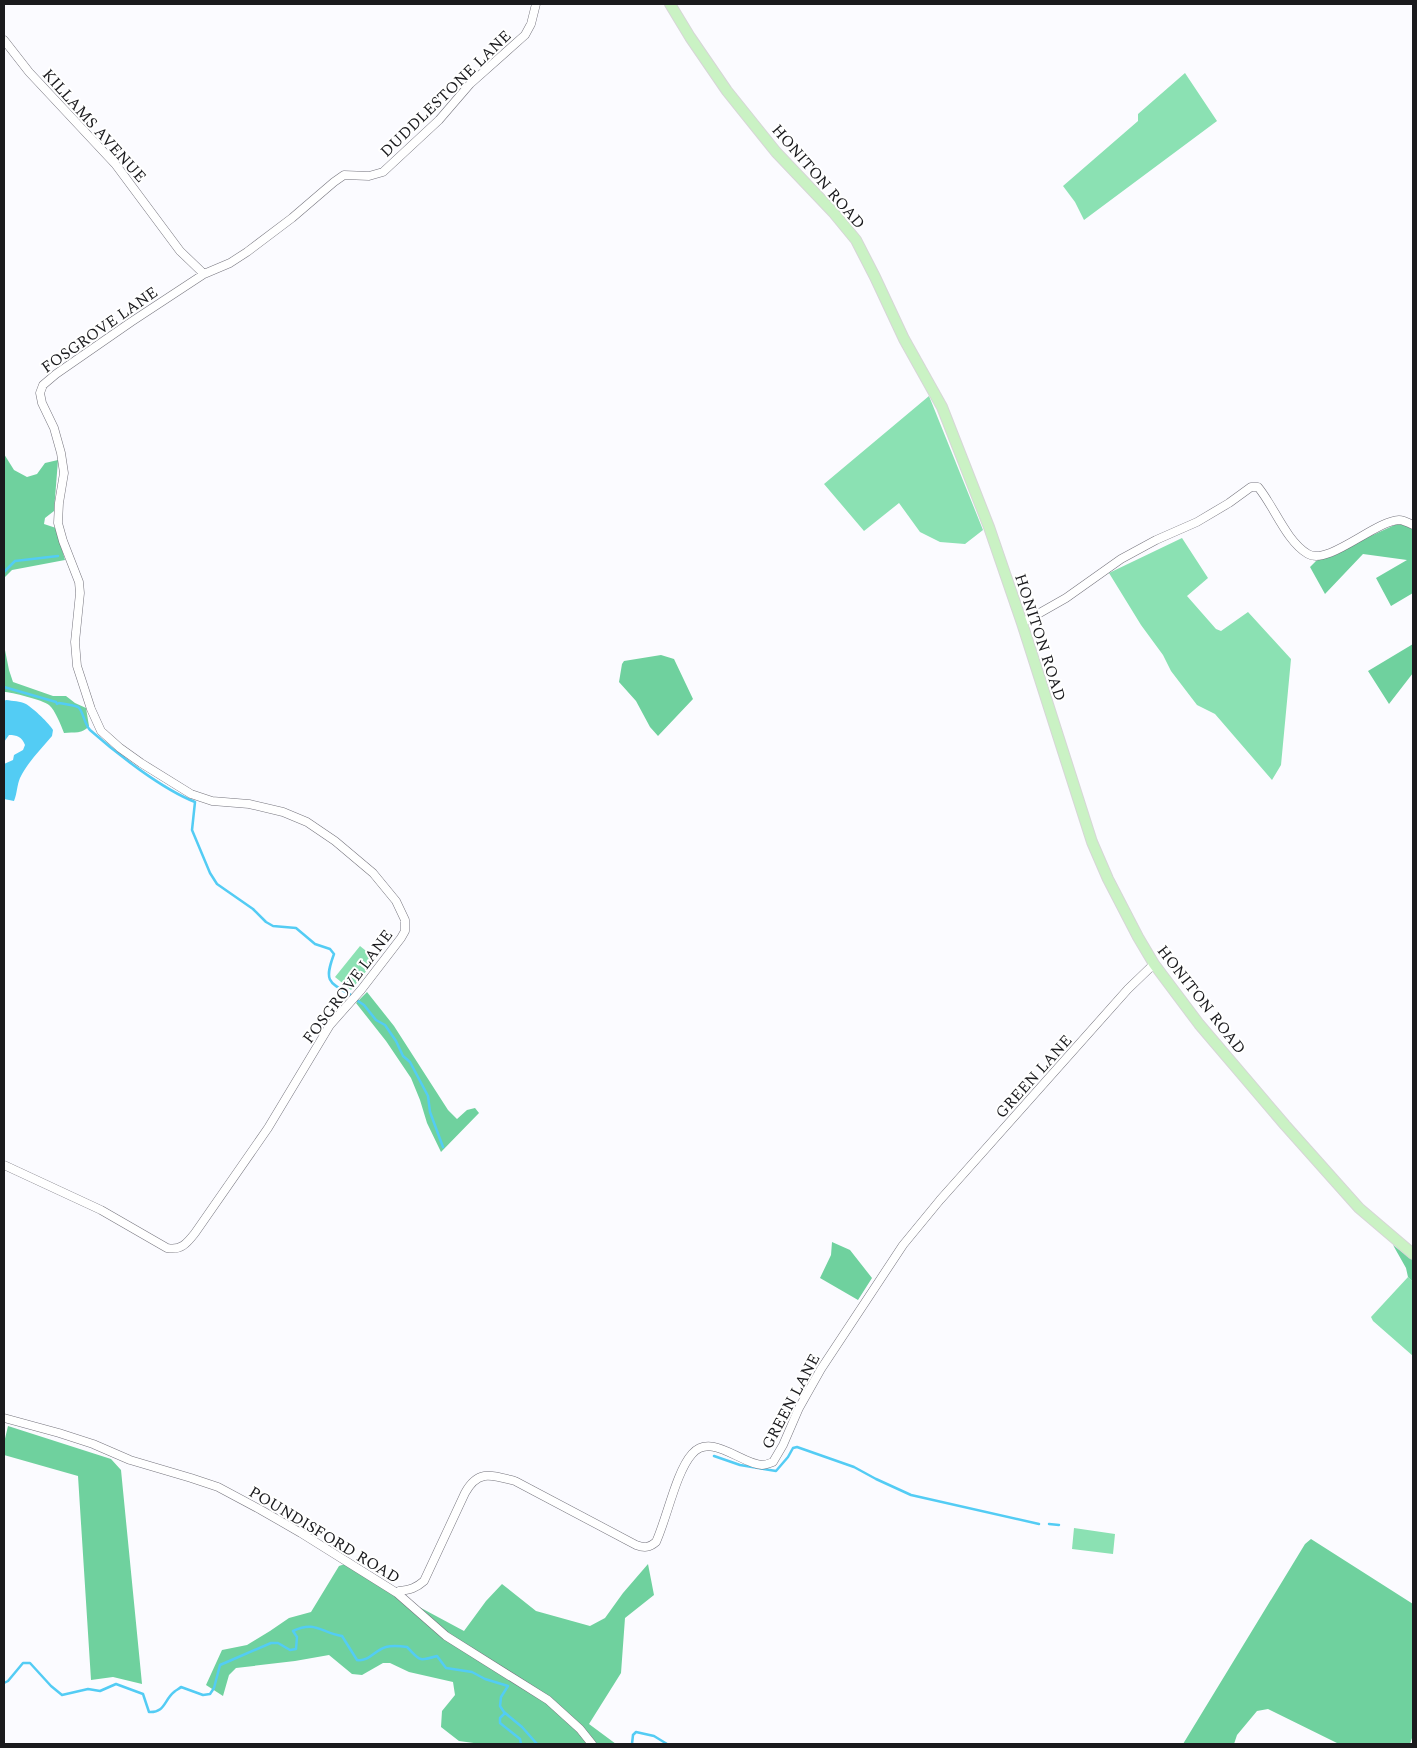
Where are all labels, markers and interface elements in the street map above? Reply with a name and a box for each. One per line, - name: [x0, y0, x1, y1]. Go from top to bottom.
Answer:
- street label: DUDDLESTONE LANE: [375, 24, 517, 163]
- street label: KILLAMS AVENUE: [36, 63, 152, 188]
- street label: HONITON ROAD: [766, 119, 871, 235]
- street label: FOSGROVE LANE: [36, 281, 163, 379]
- street label: HONITON ROAD: [1008, 571, 1072, 704]
- street label: FOSGROVE LANE: [297, 924, 399, 1049]
- street label: HONITON ROAD: [1151, 940, 1251, 1059]
- street label: GREEN LANE: [990, 1029, 1078, 1124]
- street label: GREEN LANE: [756, 1349, 826, 1454]
- street label: POUNDISFORD ROAD: [244, 1480, 405, 1590]

